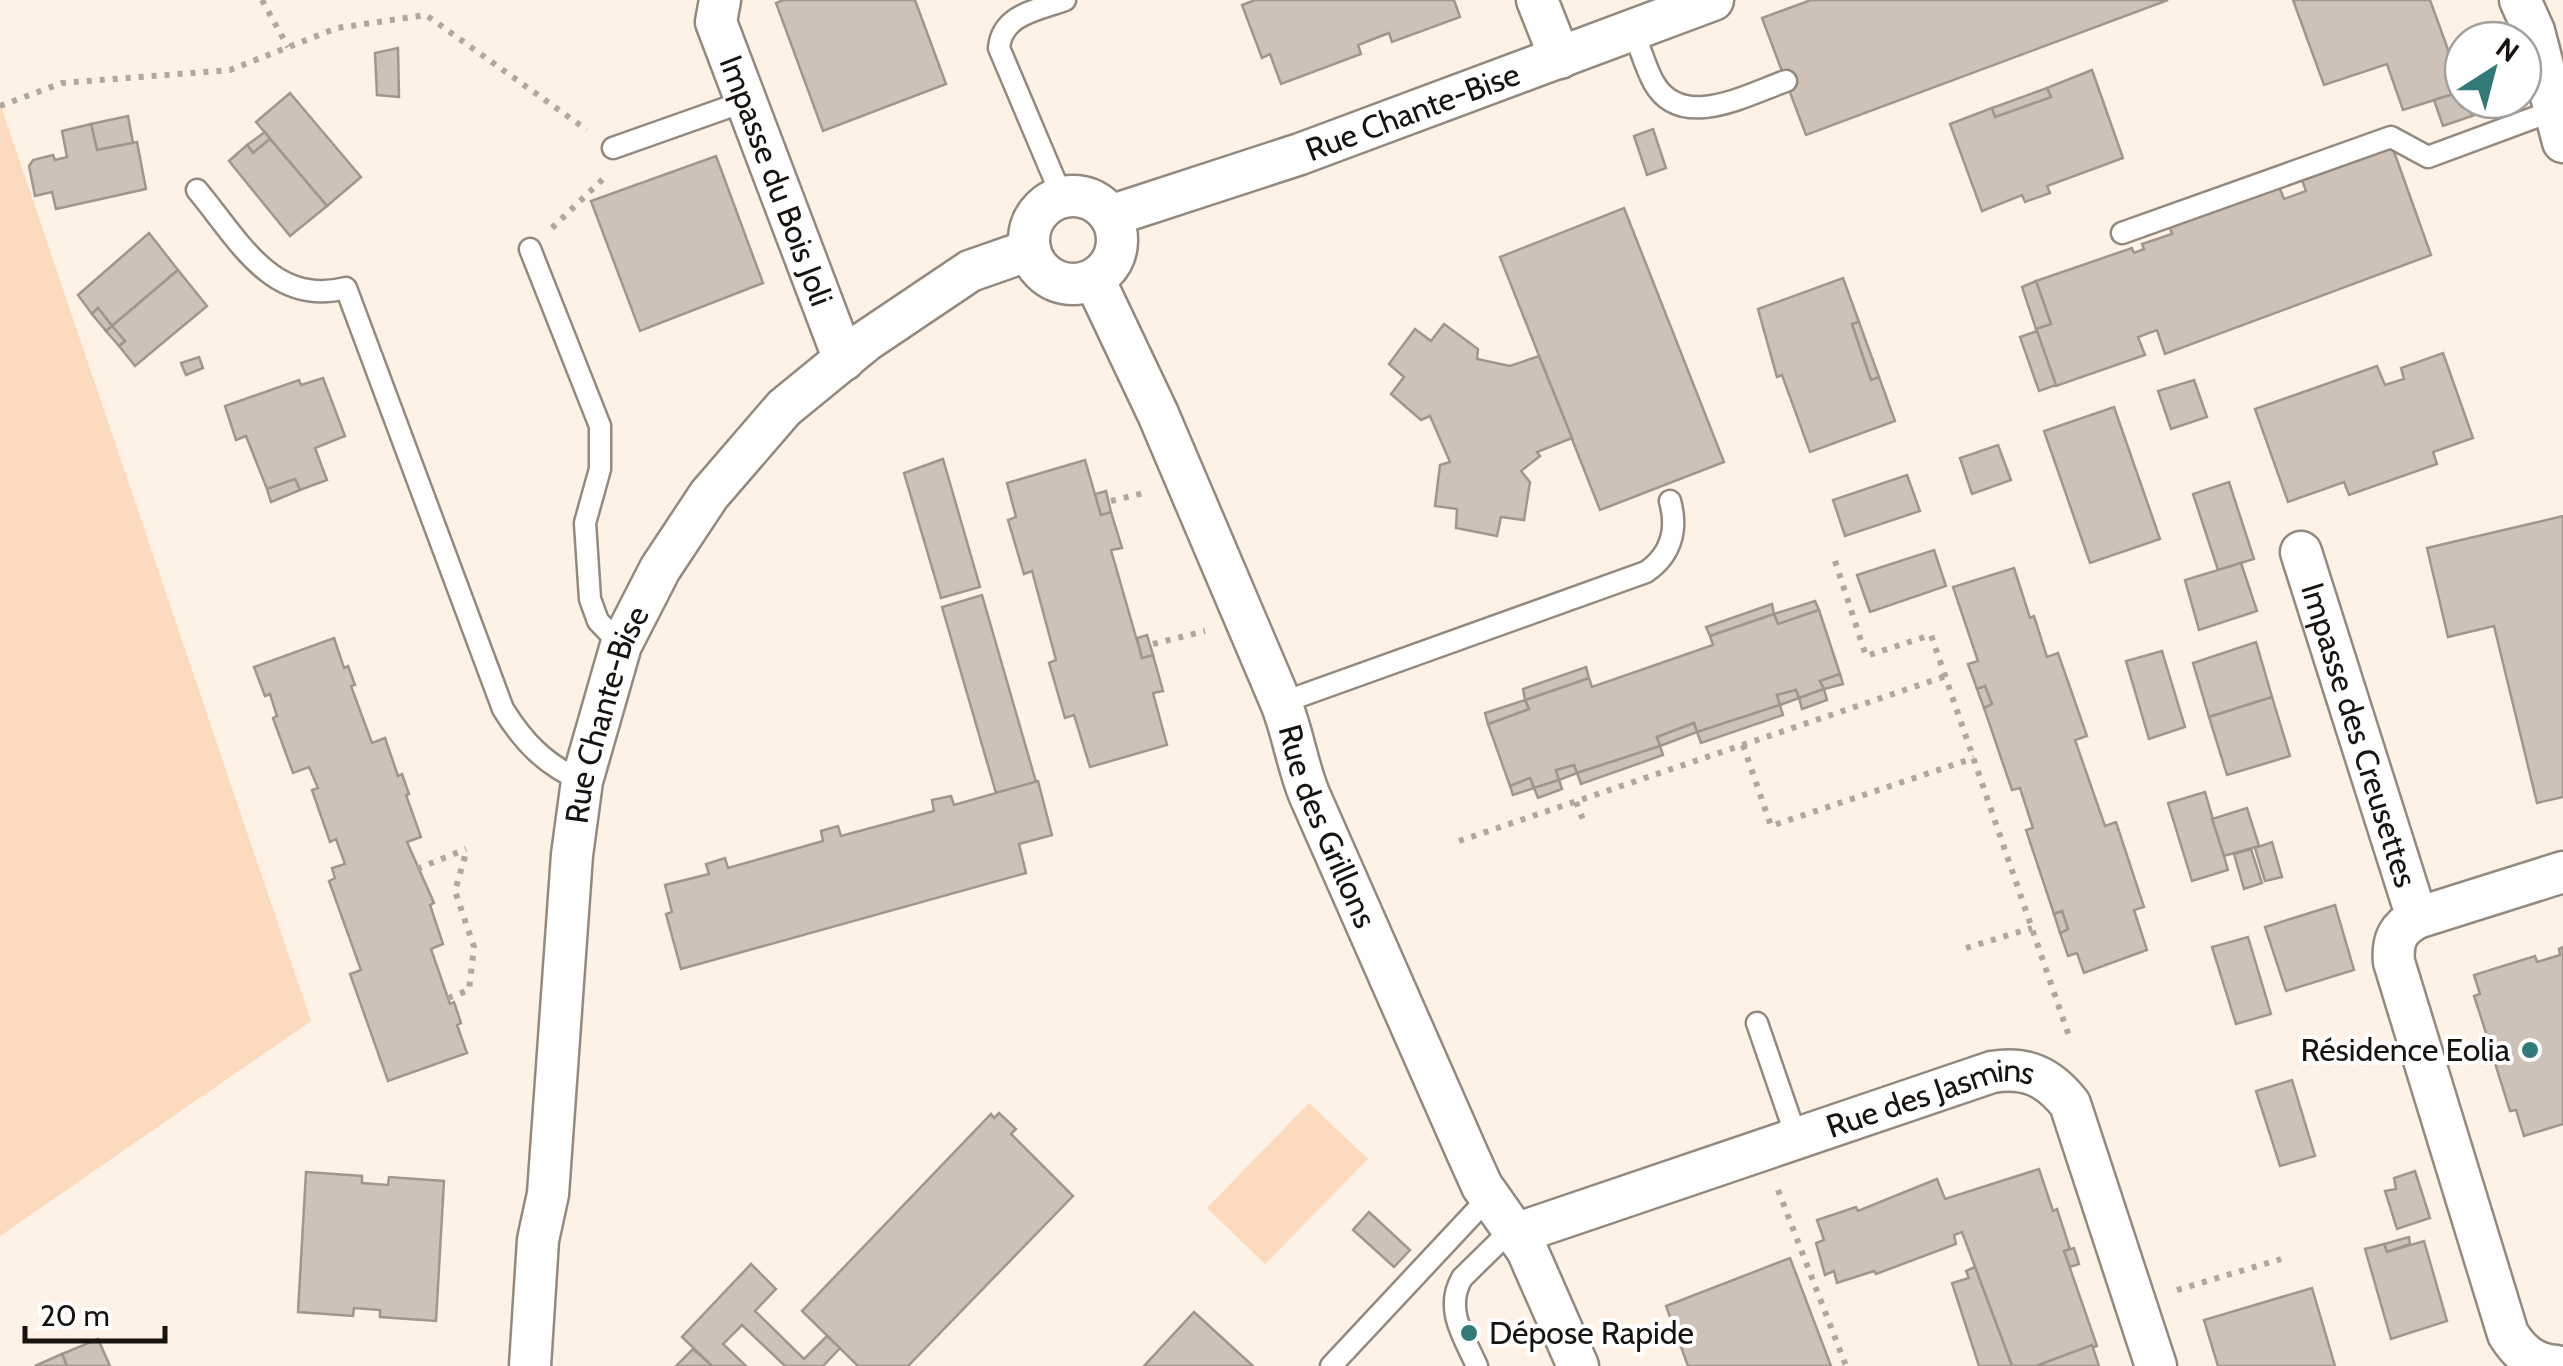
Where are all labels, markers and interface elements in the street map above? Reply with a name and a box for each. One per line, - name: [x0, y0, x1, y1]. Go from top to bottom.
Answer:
- north arrow: [2443, 20, 2543, 120]
- text: N: [2490, 30, 2526, 69]
- street label: Impasse du Bois Joli: [711, 50, 842, 311]
- street label: Rue Chante-Bise: [1300, 54, 1525, 169]
- street label: Impasse des Creusettes: [2293, 578, 2426, 892]
- street label: Rue Chante-Bise: [556, 599, 657, 826]
- street label: Rue des Grillons: [1270, 720, 1385, 934]
- place label: Résidence Eolia: [2300, 1030, 2511, 1069]
- marker: Résidence Eolia: [2519, 1039, 2541, 1061]
- street label: Rue des Jasmins: [1821, 1050, 2039, 1146]
- scale bar: [25, 1281, 165, 1343]
- text: 20 m: [40, 1297, 110, 1334]
- place label: Dépose Rapide: [1489, 1313, 1694, 1352]
- marker: Dépose Rapide: [1458, 1322, 1480, 1344]

